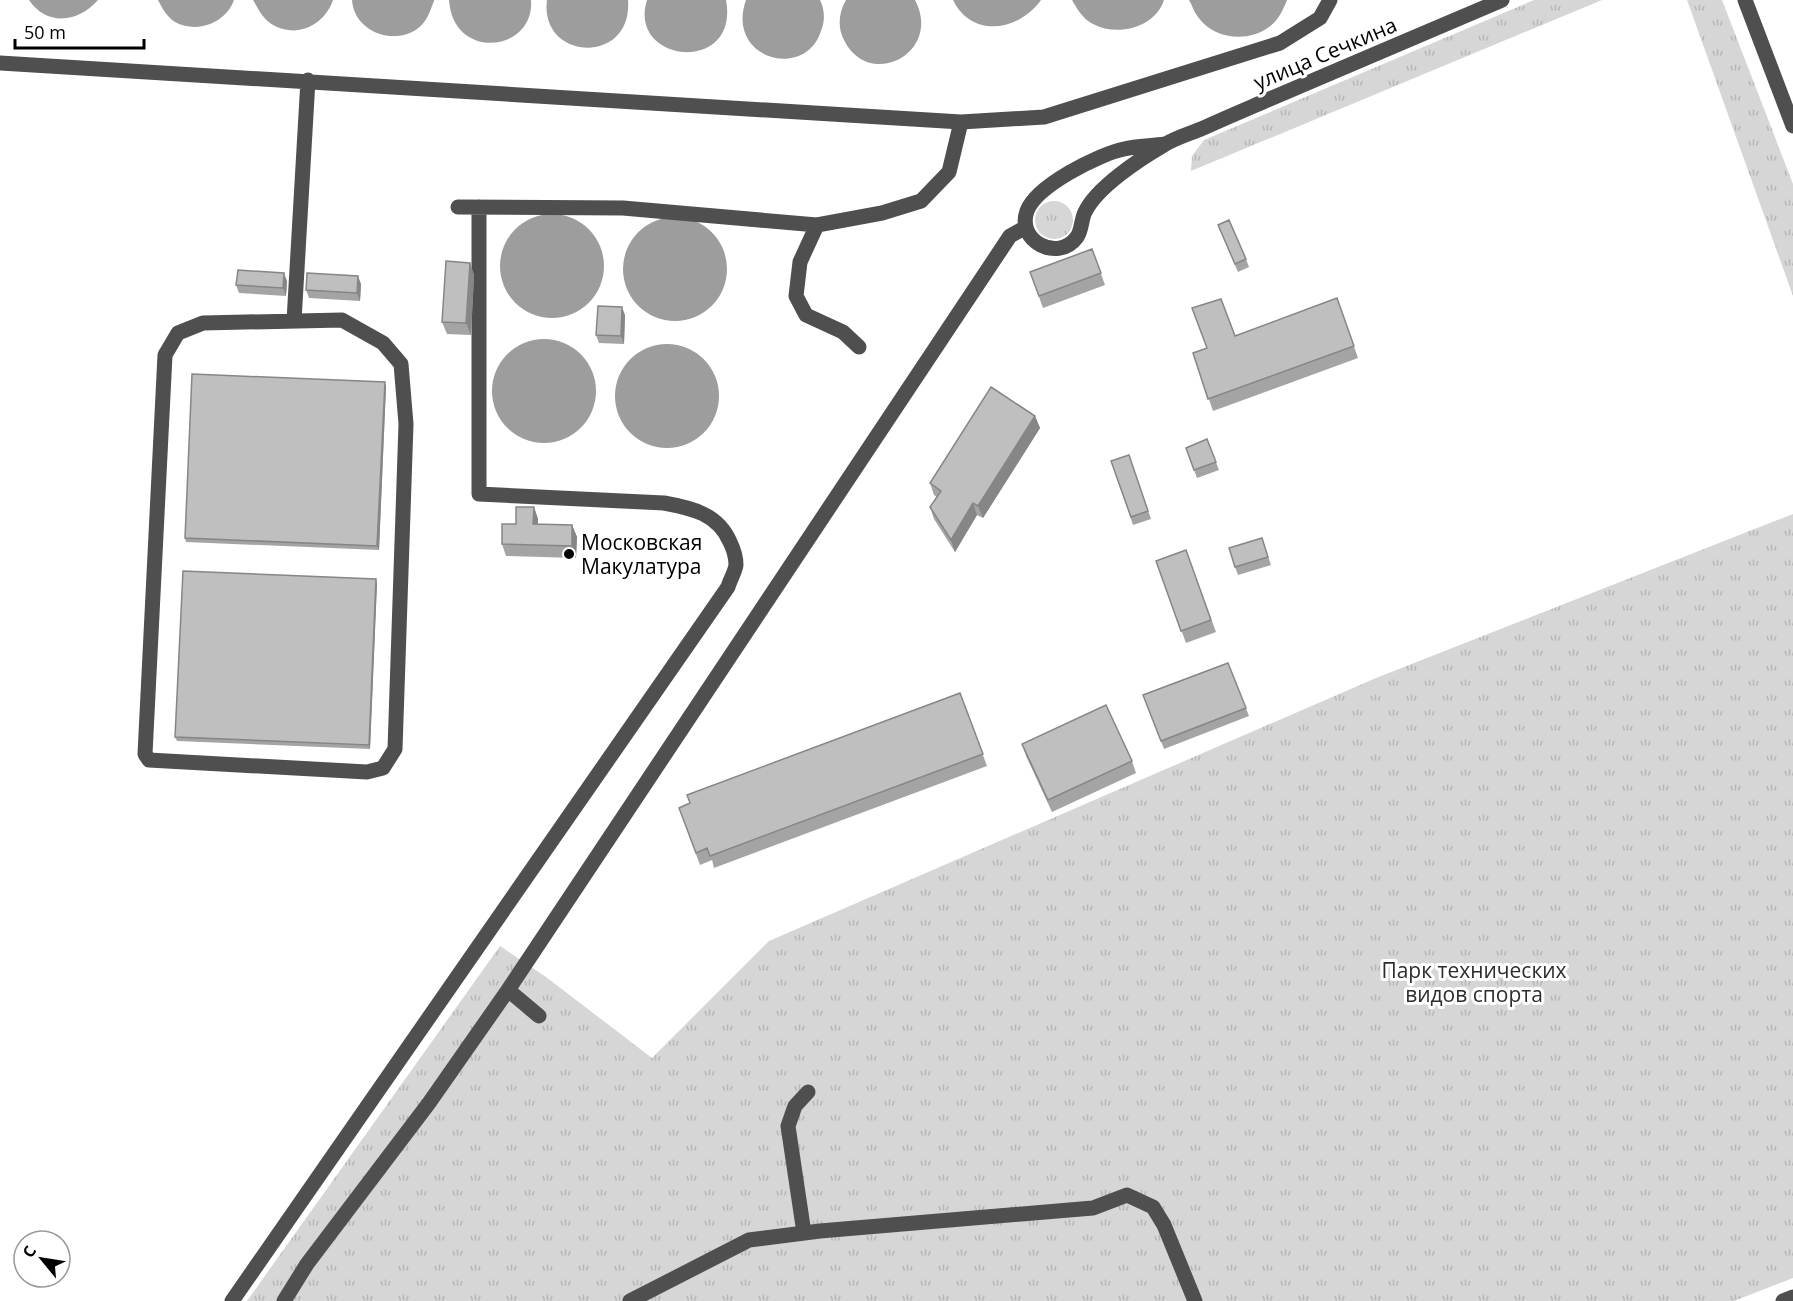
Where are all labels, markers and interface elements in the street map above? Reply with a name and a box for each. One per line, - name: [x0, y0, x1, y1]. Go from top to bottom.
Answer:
- street label: улица Сечкина: [1249, 10, 1401, 96]
- scale bar: [15, 12, 144, 50]
- text: 50 m: [24, 20, 66, 44]
- place label: Московская Макулатура: [581, 528, 702, 580]
- marker: Московская Макулатура: [562, 547, 576, 561]
- park label: Парк технических видов спорта: [1381, 956, 1567, 1008]
- north arrow: [12, 1229, 72, 1289]
- text: С: [17, 1242, 41, 1261]

